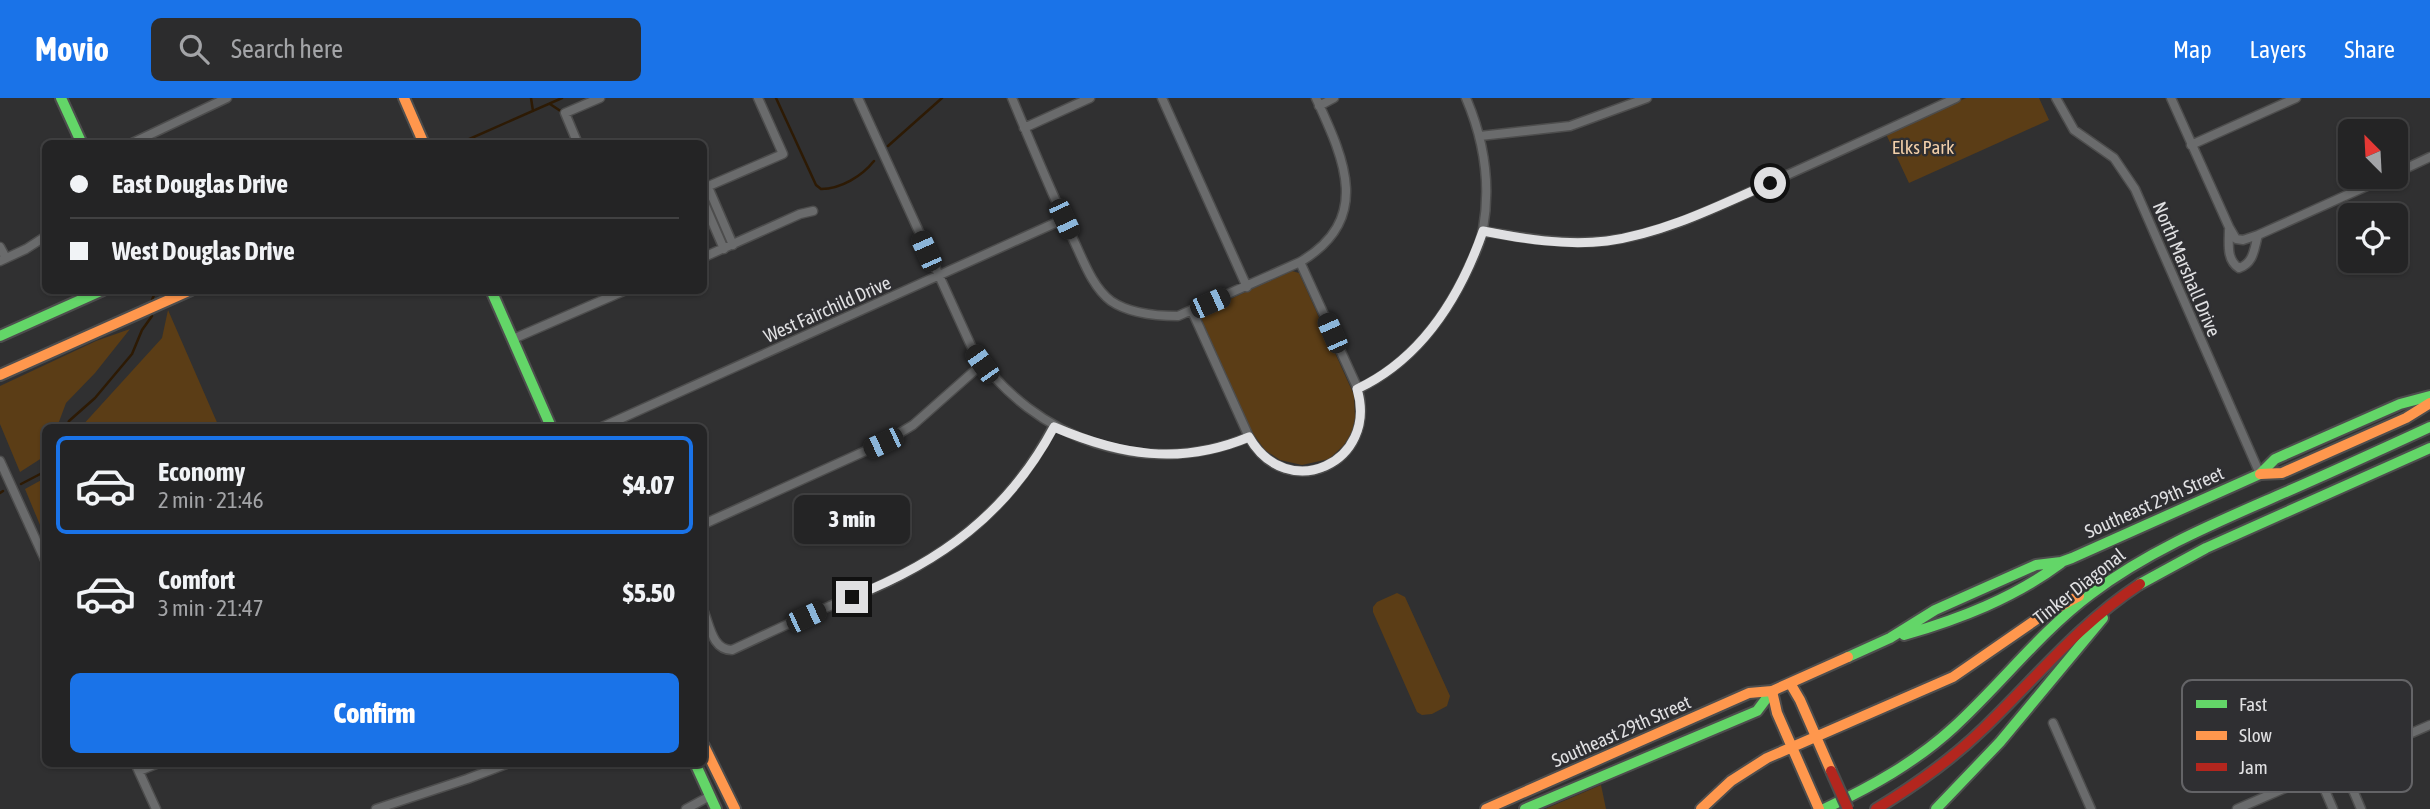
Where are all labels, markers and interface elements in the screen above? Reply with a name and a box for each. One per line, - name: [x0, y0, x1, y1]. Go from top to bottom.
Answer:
- search box: [151, 18, 641, 81]
- text: Movio: [35, 30, 109, 68]
- icon: search: [175, 30, 213, 68]
- text: Search here: [231, 34, 343, 64]
- text: Map: [2173, 36, 2212, 63]
- text: Layers: [2250, 36, 2306, 63]
- text: Share: [2344, 36, 2395, 63]
- north arrow: [2338, 119, 2408, 189]
- map controls: [2338, 119, 2408, 273]
- park label: Elks Park: [1892, 136, 1955, 158]
- route start: [1754, 167, 1786, 199]
- text: East Douglas Drive: [112, 169, 288, 199]
- car: [1046, 196, 1083, 242]
- street label: North Marshall Drive: [2149, 198, 2225, 340]
- button: locate: [2338, 203, 2408, 273]
- car: [908, 228, 945, 274]
- text: West Douglas Drive: [112, 236, 295, 266]
- street label: West Fairchild Drive: [760, 271, 894, 347]
- car: [1187, 285, 1234, 321]
- car: [1314, 310, 1351, 356]
- car: [962, 341, 1003, 387]
- car: [860, 425, 907, 461]
- icon: car: [74, 454, 137, 517]
- text: Economy: [158, 457, 245, 487]
- street label: Southeast 29th Street: [2081, 461, 2227, 543]
- text: $4.07: [623, 470, 675, 500]
- text: 2 min · 21:46: [158, 487, 264, 513]
- callout: 3 min: [794, 496, 910, 545]
- text: 3 min: [829, 506, 875, 532]
- street label: Tinker Diagonal: [2029, 543, 2129, 629]
- icon: car: [74, 562, 137, 625]
- text: Comfort: [158, 565, 235, 595]
- text: $5.50: [623, 578, 675, 608]
- route end: [836, 581, 868, 613]
- text: 3 min · 21:47: [158, 595, 264, 621]
- car: [783, 599, 830, 635]
- button: Confirm: [70, 673, 679, 753]
- legend: [2182, 680, 2412, 792]
- street label: Southeast 29th Street: [1548, 690, 1694, 772]
- text: Fast: [2239, 693, 2267, 715]
- text: Slow: [2239, 724, 2273, 746]
- text: Jam: [2239, 756, 2268, 778]

